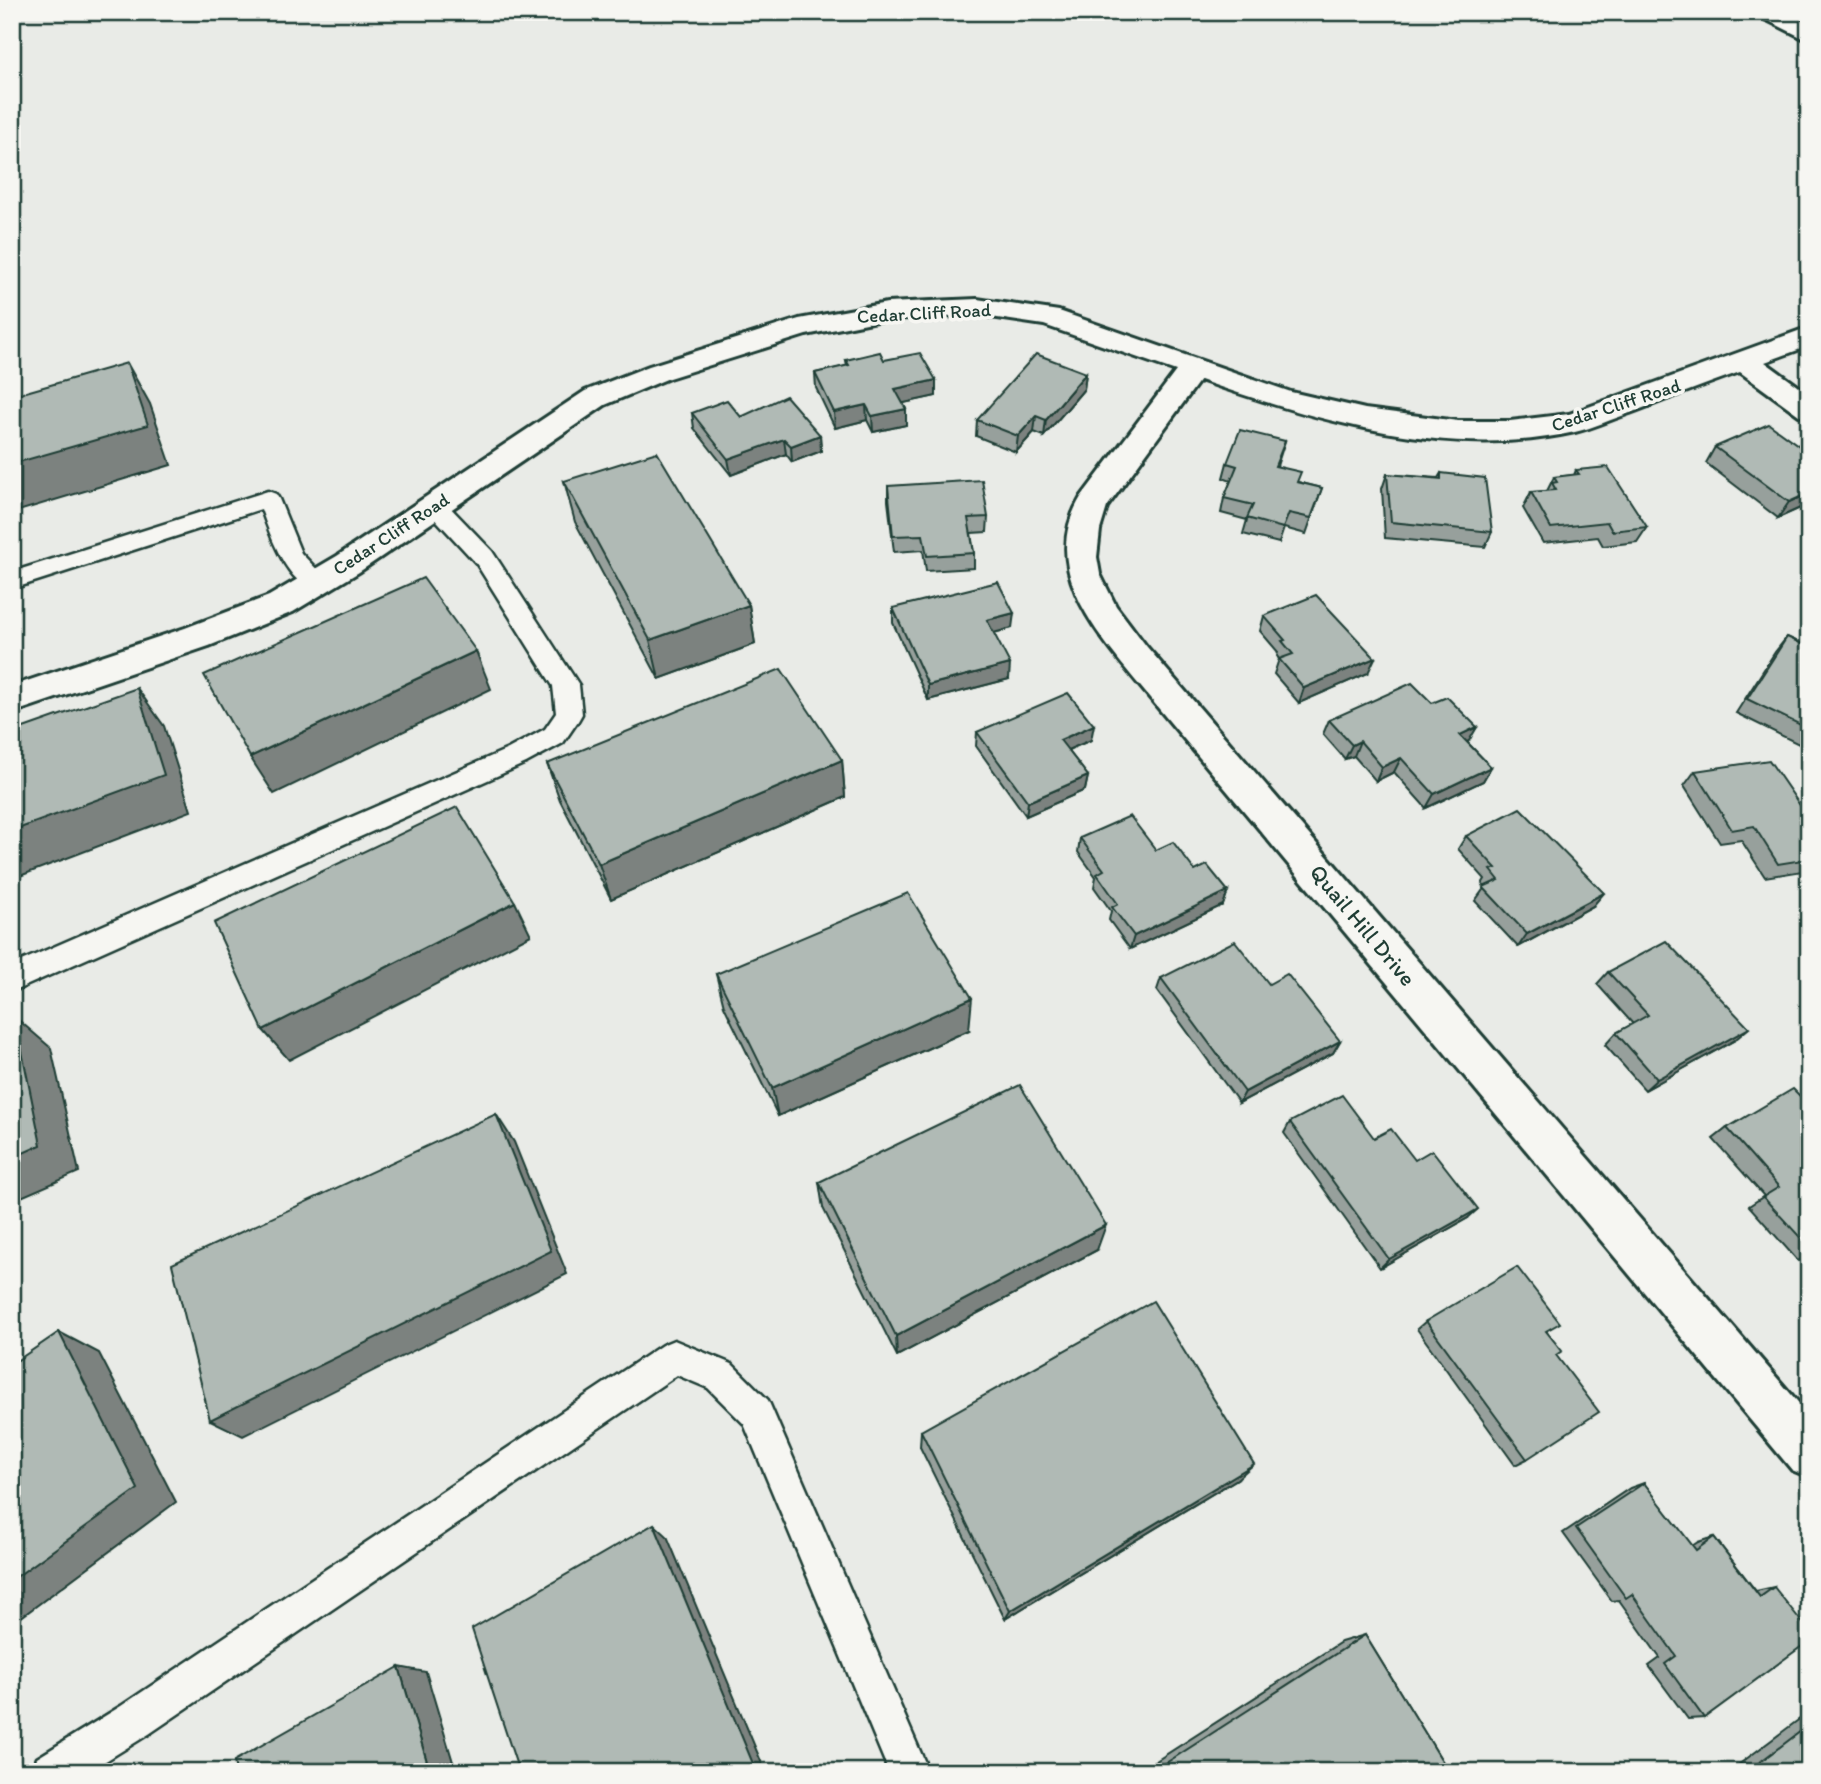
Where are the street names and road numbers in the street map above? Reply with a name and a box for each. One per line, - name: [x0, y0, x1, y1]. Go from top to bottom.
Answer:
- street label: Cedar Cliff Road: [856, 298, 992, 328]
- street label: Cedar Cliff Road: [1549, 373, 1684, 437]
- street label: Cedar Cliff Road: [328, 487, 454, 580]
- street label: Quail Hill Drive: [1304, 858, 1422, 992]

